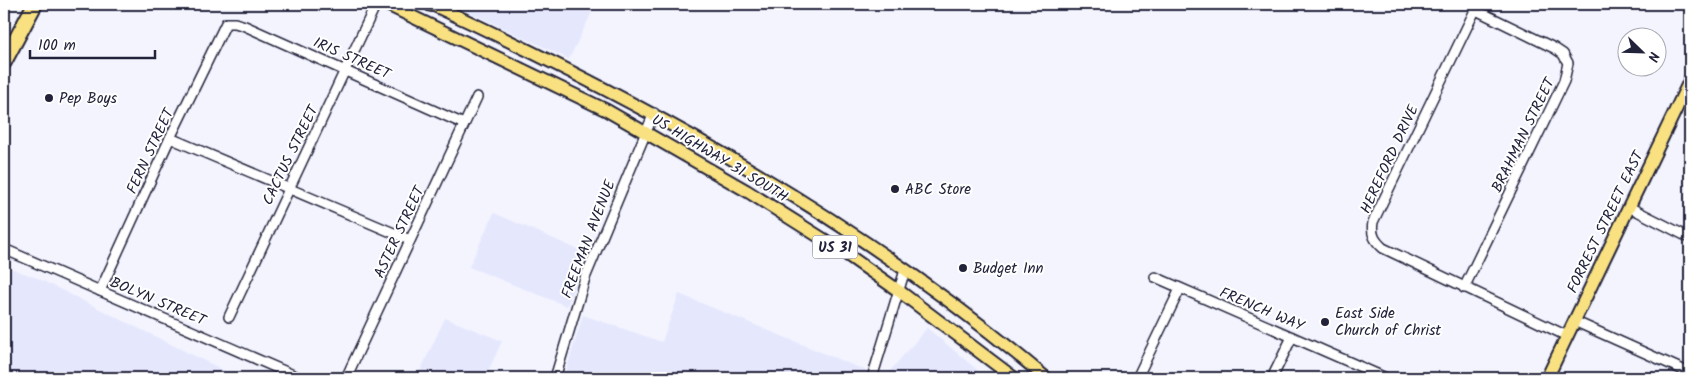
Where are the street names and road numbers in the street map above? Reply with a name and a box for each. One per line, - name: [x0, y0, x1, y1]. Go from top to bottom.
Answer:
- street label: IRIS STREET: [309, 31, 396, 87]
- street label: BRAHMAN STREET: [1486, 72, 1563, 197]
- street label: CACTUS STREET: [256, 100, 326, 209]
- street label: HEREFORD DRIVE: [1354, 100, 1426, 218]
- street label: FERN STREET: [121, 103, 182, 198]
- street label: US HIGHWAY 31 SOUTH: [647, 108, 792, 209]
- street label: FORREST STREET EAST: [1561, 145, 1652, 298]
- street label: FREEMAN AVENUE: [555, 176, 623, 302]
- street label: ASTER STREET: [368, 181, 433, 282]
- road number: US 31: [812, 236, 858, 258]
- street label: BOLYN STREET: [106, 271, 211, 334]
- street label: FRENCH WAY: [1215, 281, 1309, 339]

